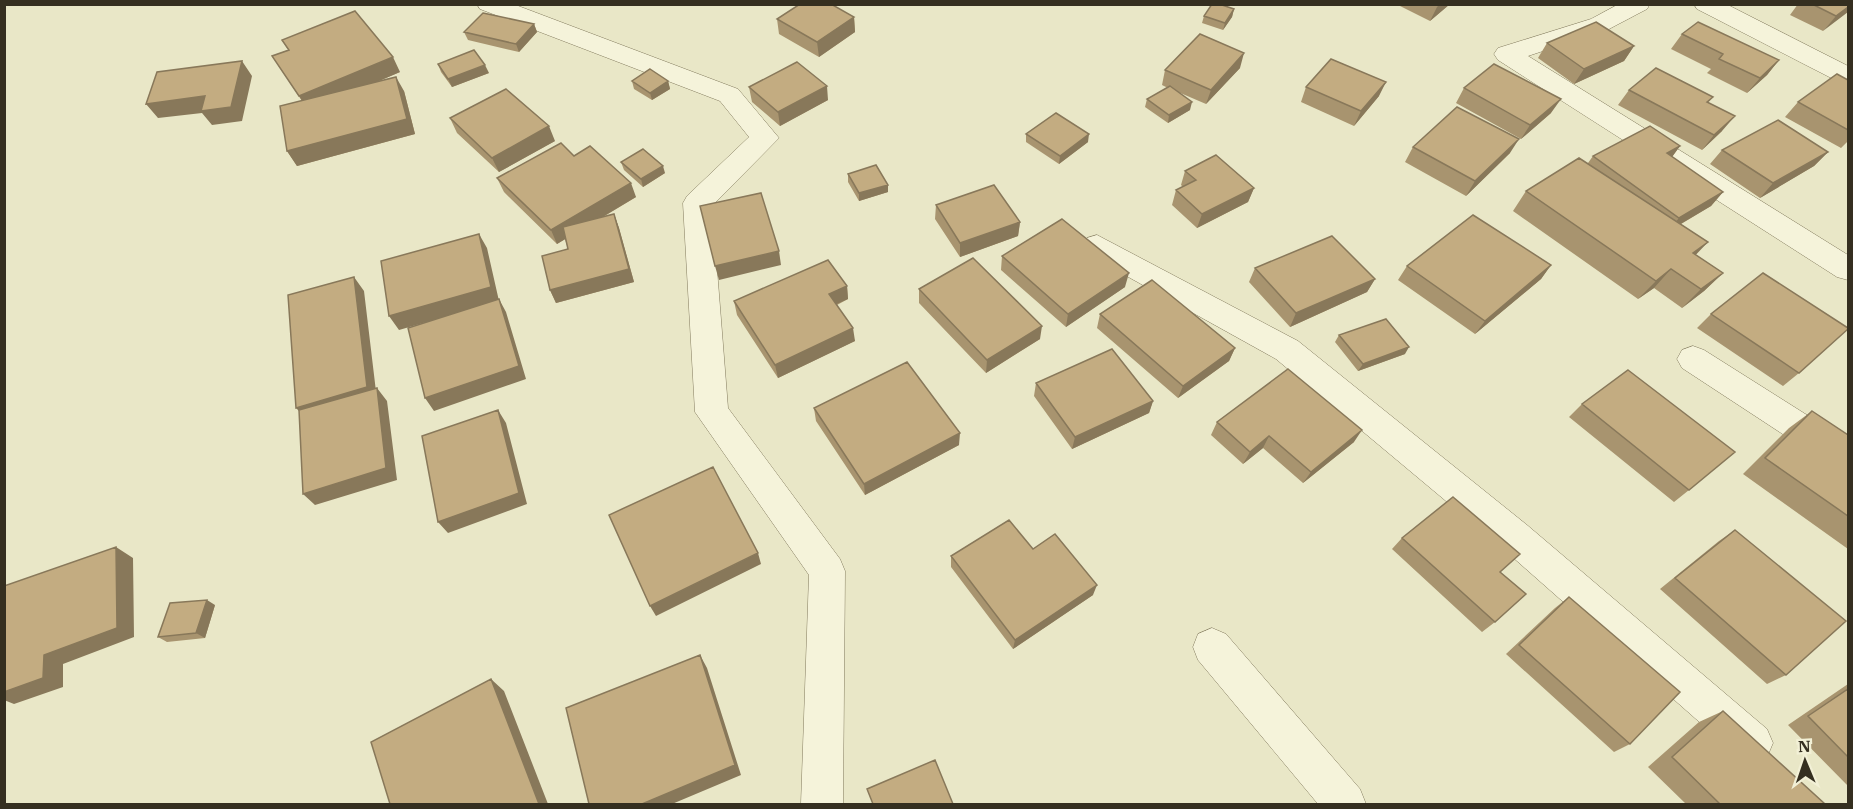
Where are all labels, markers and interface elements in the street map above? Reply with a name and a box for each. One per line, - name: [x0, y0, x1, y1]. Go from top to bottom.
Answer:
- north arrow: [1775, 731, 1835, 791]
- text: N: [1798, 736, 1811, 756]

